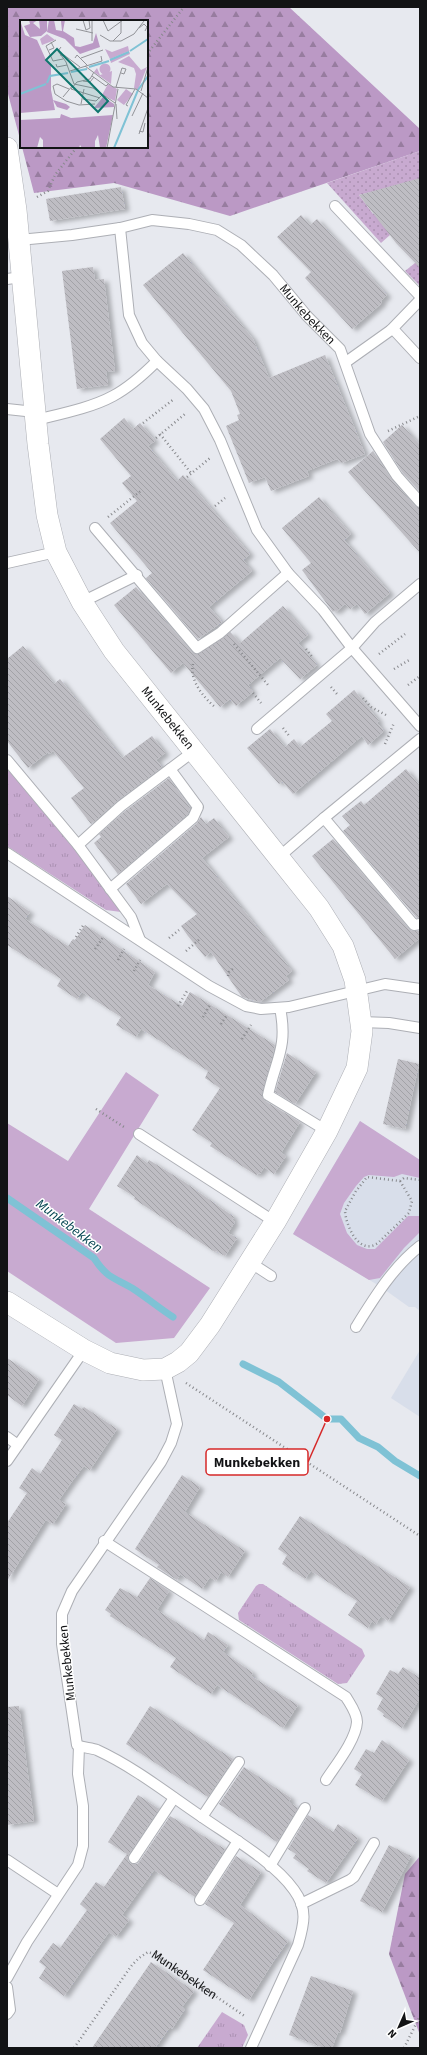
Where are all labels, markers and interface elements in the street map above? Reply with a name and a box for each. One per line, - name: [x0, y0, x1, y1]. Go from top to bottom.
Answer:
- inset map: [20, 20, 148, 148]
- street label: Munkebekken: [275, 280, 340, 349]
- street label: Munkebekken: [137, 683, 198, 753]
- water label: Munkebekken: [31, 1194, 107, 1258]
- callout: Munkebekken: [206, 1449, 308, 1475]
- text: Munkebekken: [214, 1453, 300, 1473]
- street label: Munkebekken: [54, 1624, 80, 1702]
- street label: Munkebekken: [148, 1946, 221, 2004]
- north arrow: [379, 2007, 419, 2047]
- text: N: [384, 2026, 400, 2042]

